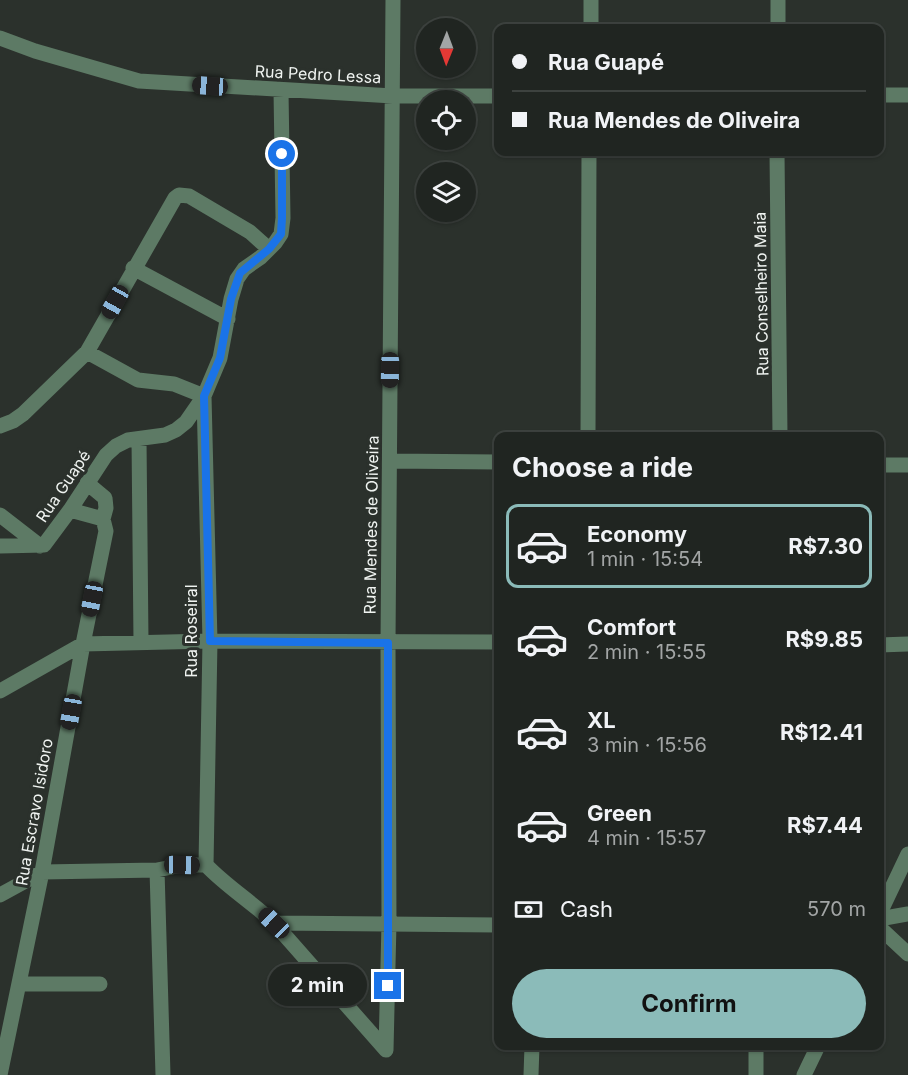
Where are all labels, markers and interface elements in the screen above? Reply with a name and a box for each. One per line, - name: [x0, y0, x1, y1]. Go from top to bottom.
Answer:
- north arrow: [416, 18, 476, 78]
- map controls: [416, 18, 476, 222]
- text: Rua Guapé: [548, 49, 664, 75]
- street label: Rua Pedro Lessa: [254, 61, 382, 87]
- car: [191, 76, 229, 96]
- button: locate: [416, 90, 476, 150]
- text: Rua Mendes de Oliveira: [548, 107, 800, 133]
- route start: [268, 140, 295, 167]
- button: layers: [416, 162, 476, 222]
- street label: Rua Conselheiro Maia: [750, 212, 772, 376]
- car: [98, 282, 132, 322]
- car: [381, 352, 399, 388]
- street label: Rua Mendes de Oliveira: [359, 435, 383, 615]
- street label: Rua Guapé: [32, 446, 94, 526]
- text: Choose a ride: [512, 451, 693, 484]
- icon: car: [515, 519, 569, 573]
- text: Economy: [587, 521, 687, 547]
- text: R$7.30: [788, 533, 863, 559]
- text: 1 min · 15:54: [587, 547, 703, 571]
- car: [80, 580, 104, 618]
- street label: Rua Roseiral: [181, 584, 201, 678]
- icon: car: [515, 612, 569, 666]
- text: Comfort: [587, 614, 676, 640]
- text: R$9.85: [785, 626, 863, 652]
- text: 2 min · 15:55: [587, 640, 706, 664]
- car: [59, 693, 83, 731]
- icon: car: [515, 705, 569, 759]
- text: XL: [587, 707, 616, 733]
- text: R$12.41: [780, 719, 863, 745]
- text: 3 min · 15:56: [587, 733, 707, 757]
- street label: Rua Escravo Isidoro: [11, 737, 57, 887]
- icon: car: [515, 798, 569, 852]
- text: Green: [587, 800, 652, 826]
- text: R$7.44: [787, 812, 863, 838]
- text: 4 min · 15:57: [587, 826, 706, 850]
- car: [164, 856, 200, 874]
- icon: cash: [512, 893, 545, 926]
- text: Cash: [560, 896, 613, 922]
- text: 570 m: [807, 897, 866, 921]
- car: [255, 904, 293, 942]
- callout: 2 min: [268, 965, 367, 1007]
- button: Confirm: [512, 969, 866, 1038]
- route end: [374, 972, 401, 999]
- text: 2 min: [291, 973, 344, 997]

